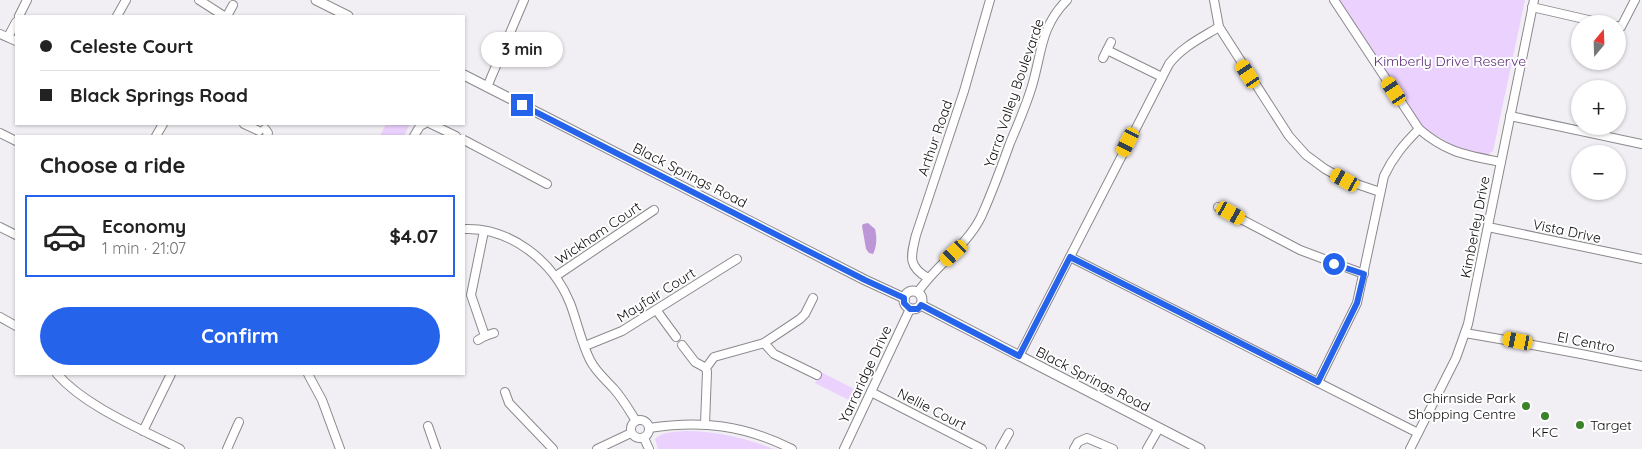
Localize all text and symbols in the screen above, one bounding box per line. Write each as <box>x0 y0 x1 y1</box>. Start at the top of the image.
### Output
north arrow <box>1571 15 1626 70</box>
map controls <box>1571 15 1626 200</box>
street label: Yarra Valley Boulevarde <box>980 16 1048 170</box>
callout: 3 min <box>481 32 563 68</box>
text: Celeste Court <box>70 34 194 58</box>
text: 3 min <box>501 39 543 59</box>
park label: Kimberly Drive Reserve <box>1374 52 1526 70</box>
car <box>1233 57 1262 91</box>
car <box>1379 74 1408 108</box>
button: + <box>1571 80 1626 135</box>
text: Black Springs Road <box>70 83 248 107</box>
route end <box>511 94 533 116</box>
street label: Arthur Road <box>914 98 956 178</box>
car <box>1114 125 1141 159</box>
street label: Black Springs Road <box>630 138 750 212</box>
button: − <box>1571 145 1626 200</box>
text: Choose a ride <box>40 151 185 179</box>
car <box>1328 166 1361 194</box>
street label: Kimberley Drive <box>1456 174 1494 279</box>
street label: Wickham Court <box>552 197 645 268</box>
car <box>1214 199 1247 227</box>
icon: car <box>42 214 87 259</box>
text: Economy <box>102 214 186 238</box>
street label: Vista Drive <box>1531 215 1603 247</box>
text: $4.07 <box>389 224 438 248</box>
car <box>937 237 970 269</box>
text: 1 min · 21:07 <box>102 238 186 258</box>
route start <box>1323 253 1345 275</box>
street label: Mayfair Court <box>613 264 699 326</box>
button: Confirm <box>40 307 440 365</box>
street label: Yarraridge Drive <box>835 322 896 426</box>
street label: El Centro <box>1556 328 1616 356</box>
car <box>1501 331 1534 351</box>
street label: Black Springs Road <box>1033 342 1153 416</box>
street label: Nellie Court <box>895 384 970 434</box>
place label: Chirnside Park Shopping Centre <box>1408 389 1516 423</box>
marker: Chirnside Park Shopping Centre <box>1520 400 1532 412</box>
marker: KFC <box>1539 410 1551 422</box>
place label: Target <box>1590 416 1632 434</box>
marker: Target <box>1574 419 1586 431</box>
place label: KFC <box>1532 423 1558 441</box>

